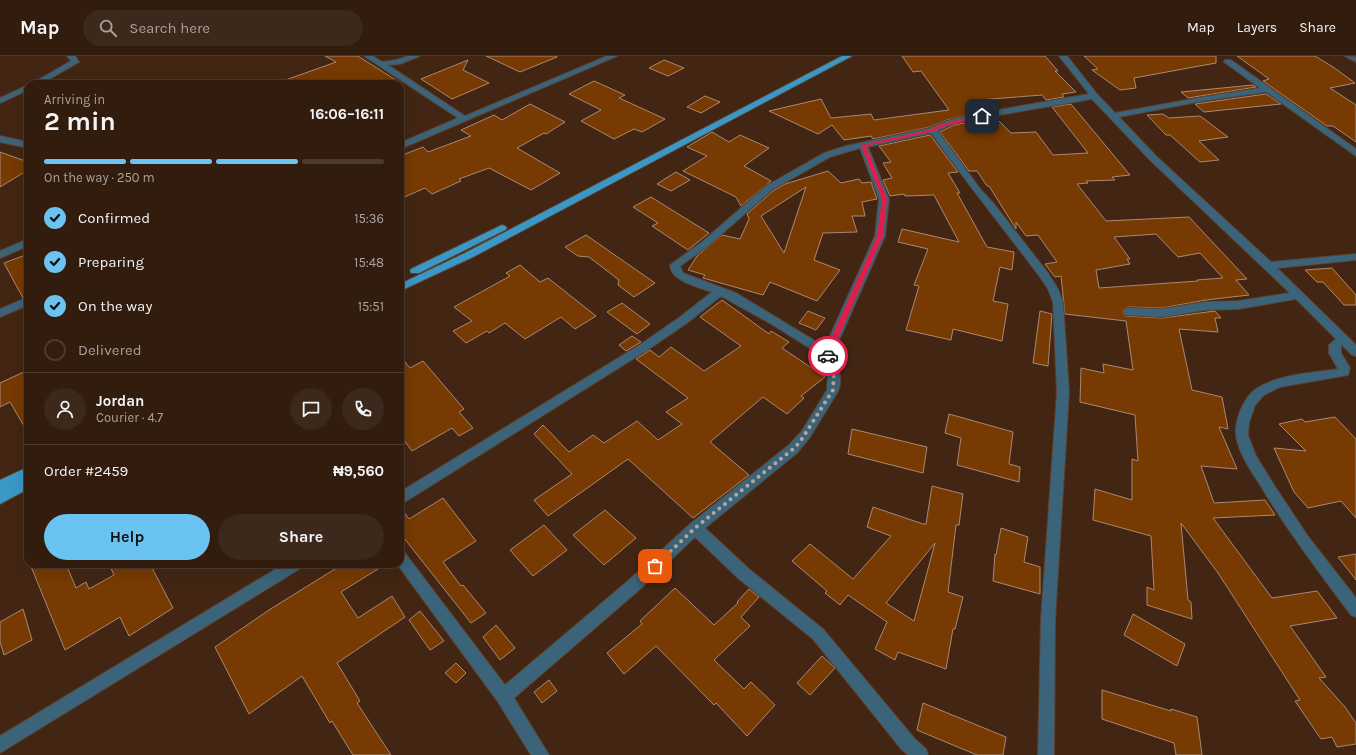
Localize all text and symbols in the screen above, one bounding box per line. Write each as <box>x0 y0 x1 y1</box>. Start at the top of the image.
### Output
search box <box>83 10 363 46</box>
text: Map <box>20 17 59 39</box>
icon: search <box>97 17 119 39</box>
text: Search here <box>129 19 210 37</box>
text: Map <box>1187 19 1215 36</box>
text: Layers <box>1237 19 1277 36</box>
text: Share <box>1299 19 1336 36</box>
text: Arriving in <box>44 92 105 107</box>
pin <box>965 99 999 133</box>
text: 16:06–16:11 <box>310 105 384 123</box>
icon: home <box>971 105 993 127</box>
text: 2 min <box>44 106 116 137</box>
text: On the way · 250 m <box>44 170 155 185</box>
icon: check <box>44 207 66 229</box>
text: Confirmed <box>78 209 150 227</box>
text: 15:36 <box>354 211 384 226</box>
icon: check <box>44 251 66 273</box>
text: Preparing <box>78 253 144 271</box>
text: 15:48 <box>354 255 384 270</box>
icon: check <box>44 295 66 317</box>
text: On the way <box>78 297 152 315</box>
text: 15:51 <box>358 299 384 314</box>
courier <box>808 336 848 376</box>
text: Delivered <box>78 341 142 359</box>
icon: car <box>817 345 839 367</box>
button: person <box>44 388 86 430</box>
button: chat <box>290 388 332 430</box>
button: phone <box>342 388 384 430</box>
text: Jordan <box>96 392 144 410</box>
text: Courier · 4.7 <box>96 410 163 425</box>
text: Order #2459 <box>44 462 128 480</box>
text: ₦9,560 <box>333 462 384 480</box>
button: Help <box>44 514 210 560</box>
button: Share <box>218 514 384 560</box>
pin <box>638 549 672 583</box>
icon: bag <box>644 555 666 577</box>

